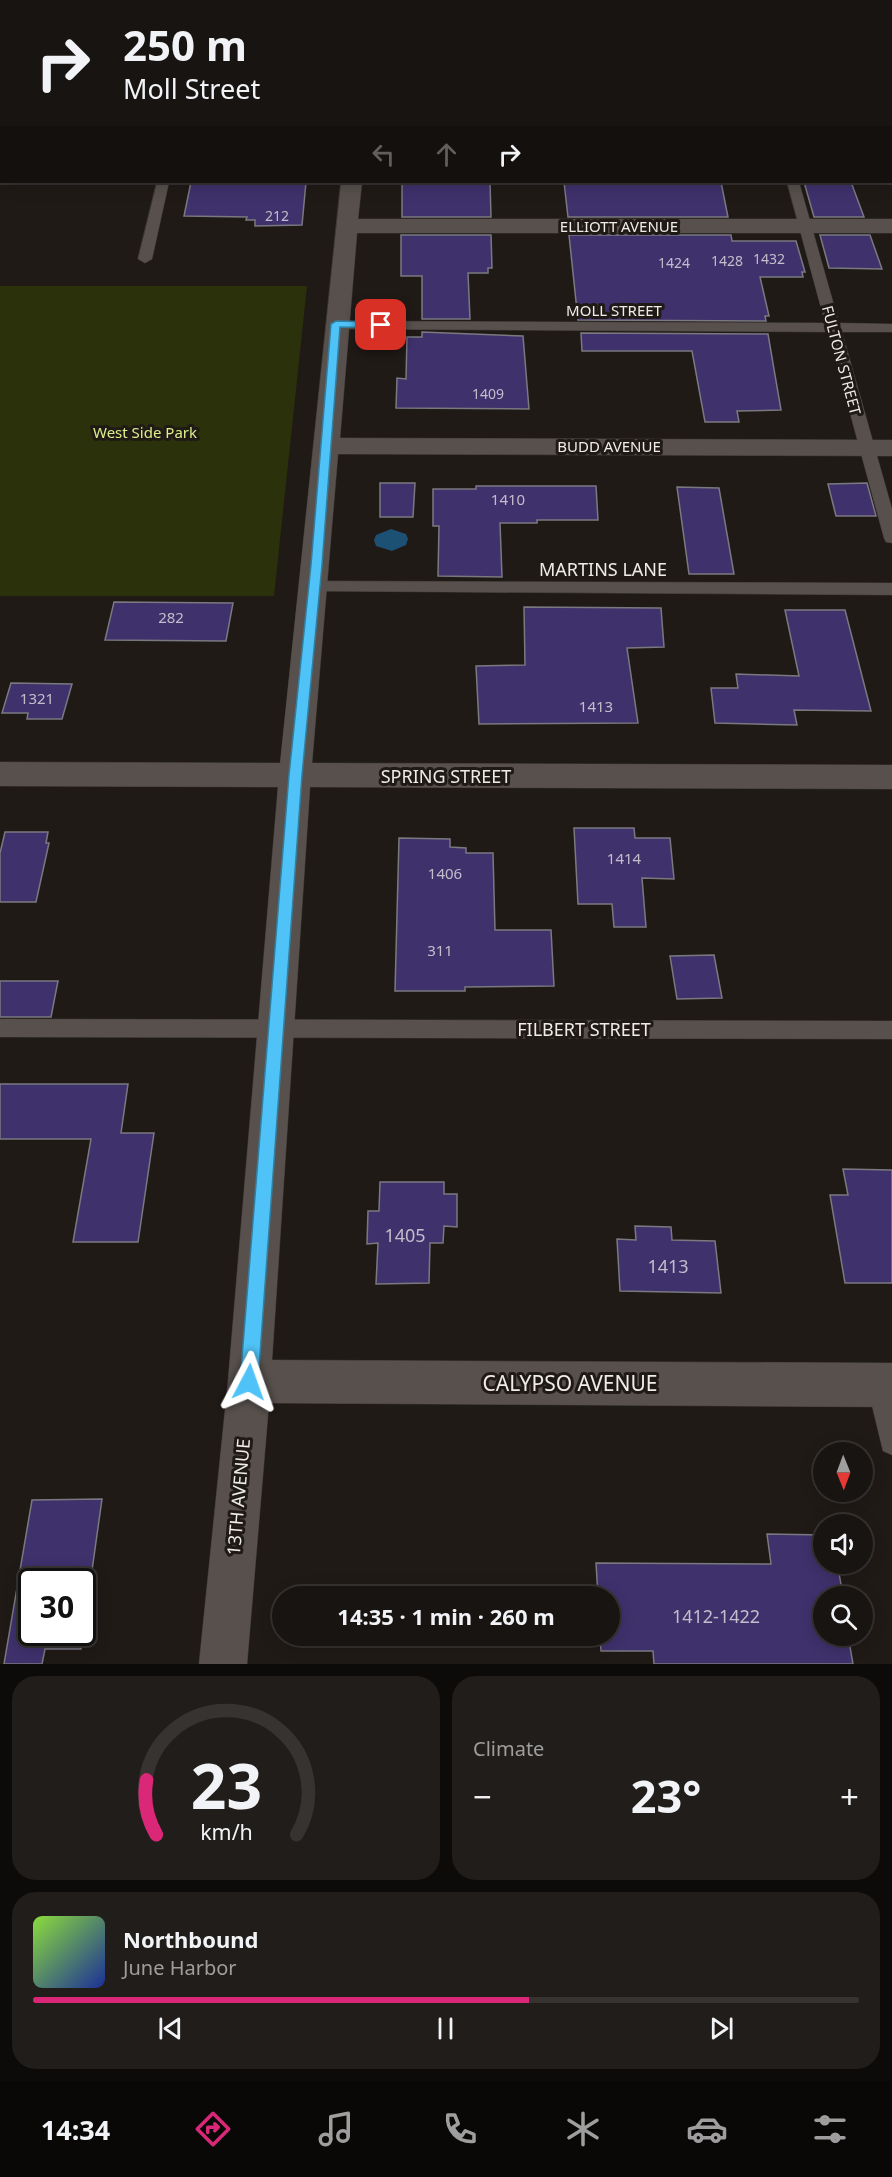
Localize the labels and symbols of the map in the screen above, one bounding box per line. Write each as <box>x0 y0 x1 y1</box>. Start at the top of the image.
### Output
house number: 212 <box>265 206 289 225</box>
street label: ELLIOTT AVENUE <box>560 216 678 236</box>
house number: 1432 <box>753 249 785 268</box>
house number: 1428 <box>711 251 743 270</box>
house number: 1424 <box>658 253 690 272</box>
pin <box>355 299 406 350</box>
street label: MOLL STREET <box>566 300 663 320</box>
street label: FULTON STREET <box>818 303 866 417</box>
house number: 1409 <box>472 384 504 403</box>
park label: West Side Park <box>93 422 197 442</box>
street label: BUDD AVENUE <box>557 436 661 456</box>
house number: 1410 <box>491 489 525 509</box>
street label: MARTINS LANE <box>539 557 667 581</box>
house number: 282 <box>158 607 184 627</box>
house number: 1321 <box>20 688 54 708</box>
house number: 1413 <box>579 696 613 716</box>
street label: SPRING STREET <box>381 764 511 788</box>
house number: 1414 <box>607 848 642 868</box>
house number: 1406 <box>428 863 462 883</box>
house number: 311 <box>427 940 453 960</box>
street label: FILBERT STREET <box>517 1017 651 1041</box>
house number: 1405 <box>384 1223 426 1247</box>
house number: 1413 <box>647 1254 689 1278</box>
position arrow <box>217 1350 281 1414</box>
street label: CALYPSO AVENUE <box>483 1369 657 1397</box>
street label: 13TH AVENUE <box>221 1438 255 1556</box>
north arrow <box>813 1442 873 1502</box>
speed limit sign: 30 <box>18 1568 96 1646</box>
house number: 1412-1422 <box>672 1604 760 1628</box>

